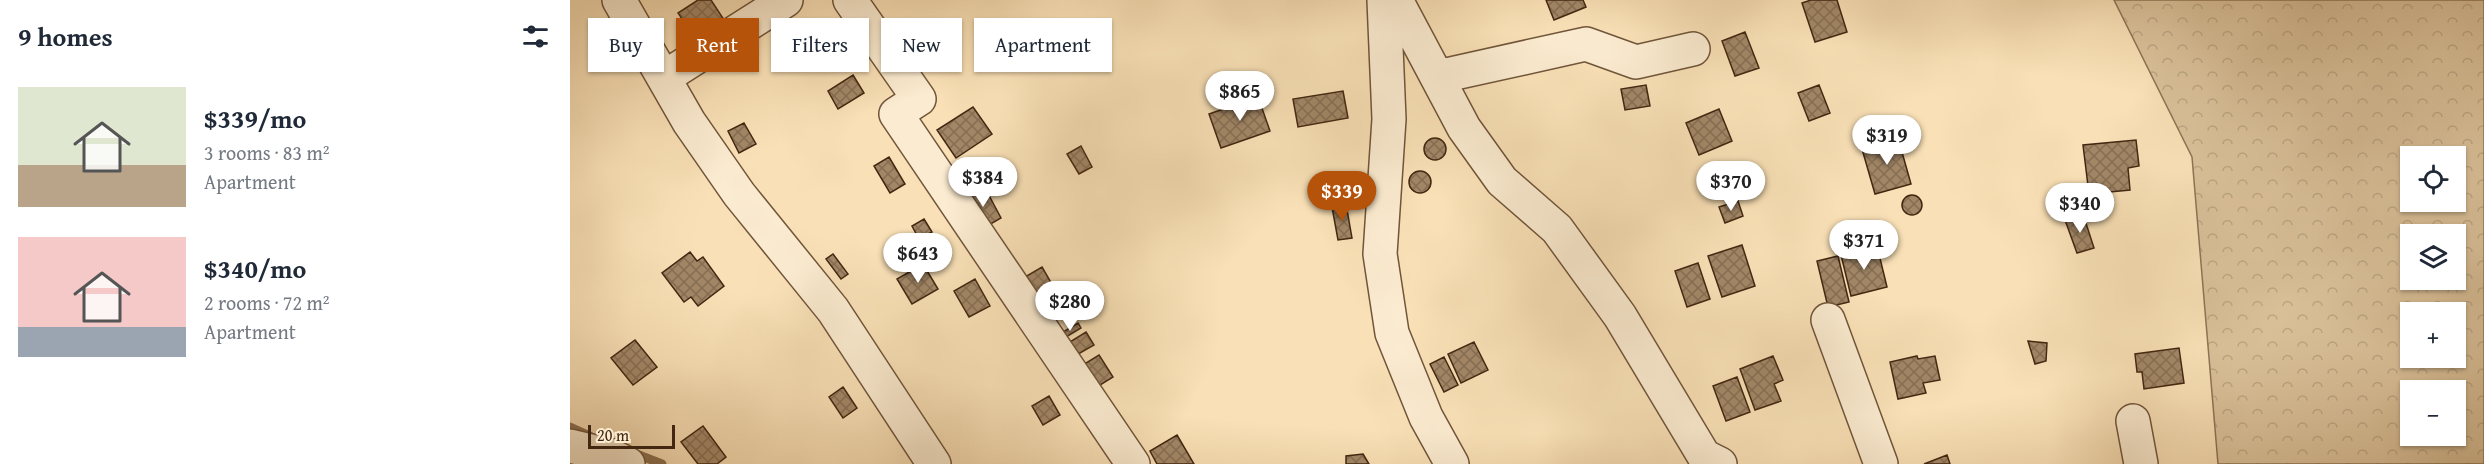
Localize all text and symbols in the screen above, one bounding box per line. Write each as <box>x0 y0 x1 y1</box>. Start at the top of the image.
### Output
text: 9 homes <box>18 17 113 56</box>
chip: Buy <box>588 18 664 72</box>
chip: Rent <box>676 18 759 72</box>
chip: Filters <box>771 18 869 72</box>
chip: New <box>881 18 962 72</box>
chip: Apartment <box>974 18 1112 72</box>
icon: filters <box>519 20 552 53</box>
pin: $865 <box>1204 71 1276 122</box>
text: $865 <box>1219 76 1261 105</box>
text: $339/mo <box>204 99 306 138</box>
icon: home <box>66 111 138 183</box>
pin: $319 <box>1851 115 1923 166</box>
text: $319 <box>1866 120 1908 149</box>
text: 3 rooms · 83 m² <box>204 138 330 167</box>
map controls <box>2400 146 2466 446</box>
button: locate <box>2400 146 2466 212</box>
pin: $384 <box>947 157 1019 208</box>
pin: $370 <box>1695 161 1767 212</box>
text: $384 <box>962 162 1004 191</box>
text: $370 <box>1710 166 1752 195</box>
text: Apartment <box>204 167 296 196</box>
pin: $339 <box>1306 171 1378 222</box>
text: $339 <box>1321 176 1363 205</box>
pin: $340 <box>2044 183 2116 234</box>
text: $340 <box>2059 188 2101 217</box>
pin: $371 <box>1828 220 1900 271</box>
button: layers <box>2400 224 2466 290</box>
text: $371 <box>1843 225 1885 254</box>
pin: $643 <box>882 233 954 284</box>
text: $643 <box>897 238 939 267</box>
text: $340/mo <box>204 249 306 288</box>
icon: home <box>66 261 138 333</box>
pin: $280 <box>1034 281 1106 332</box>
text: $280 <box>1049 286 1091 315</box>
text: 2 rooms · 72 m² <box>204 288 330 317</box>
button: + <box>2400 302 2466 368</box>
text: Apartment <box>204 317 296 346</box>
button: − <box>2400 380 2466 446</box>
scale bar <box>588 422 675 450</box>
text: 20 m <box>597 423 629 447</box>

